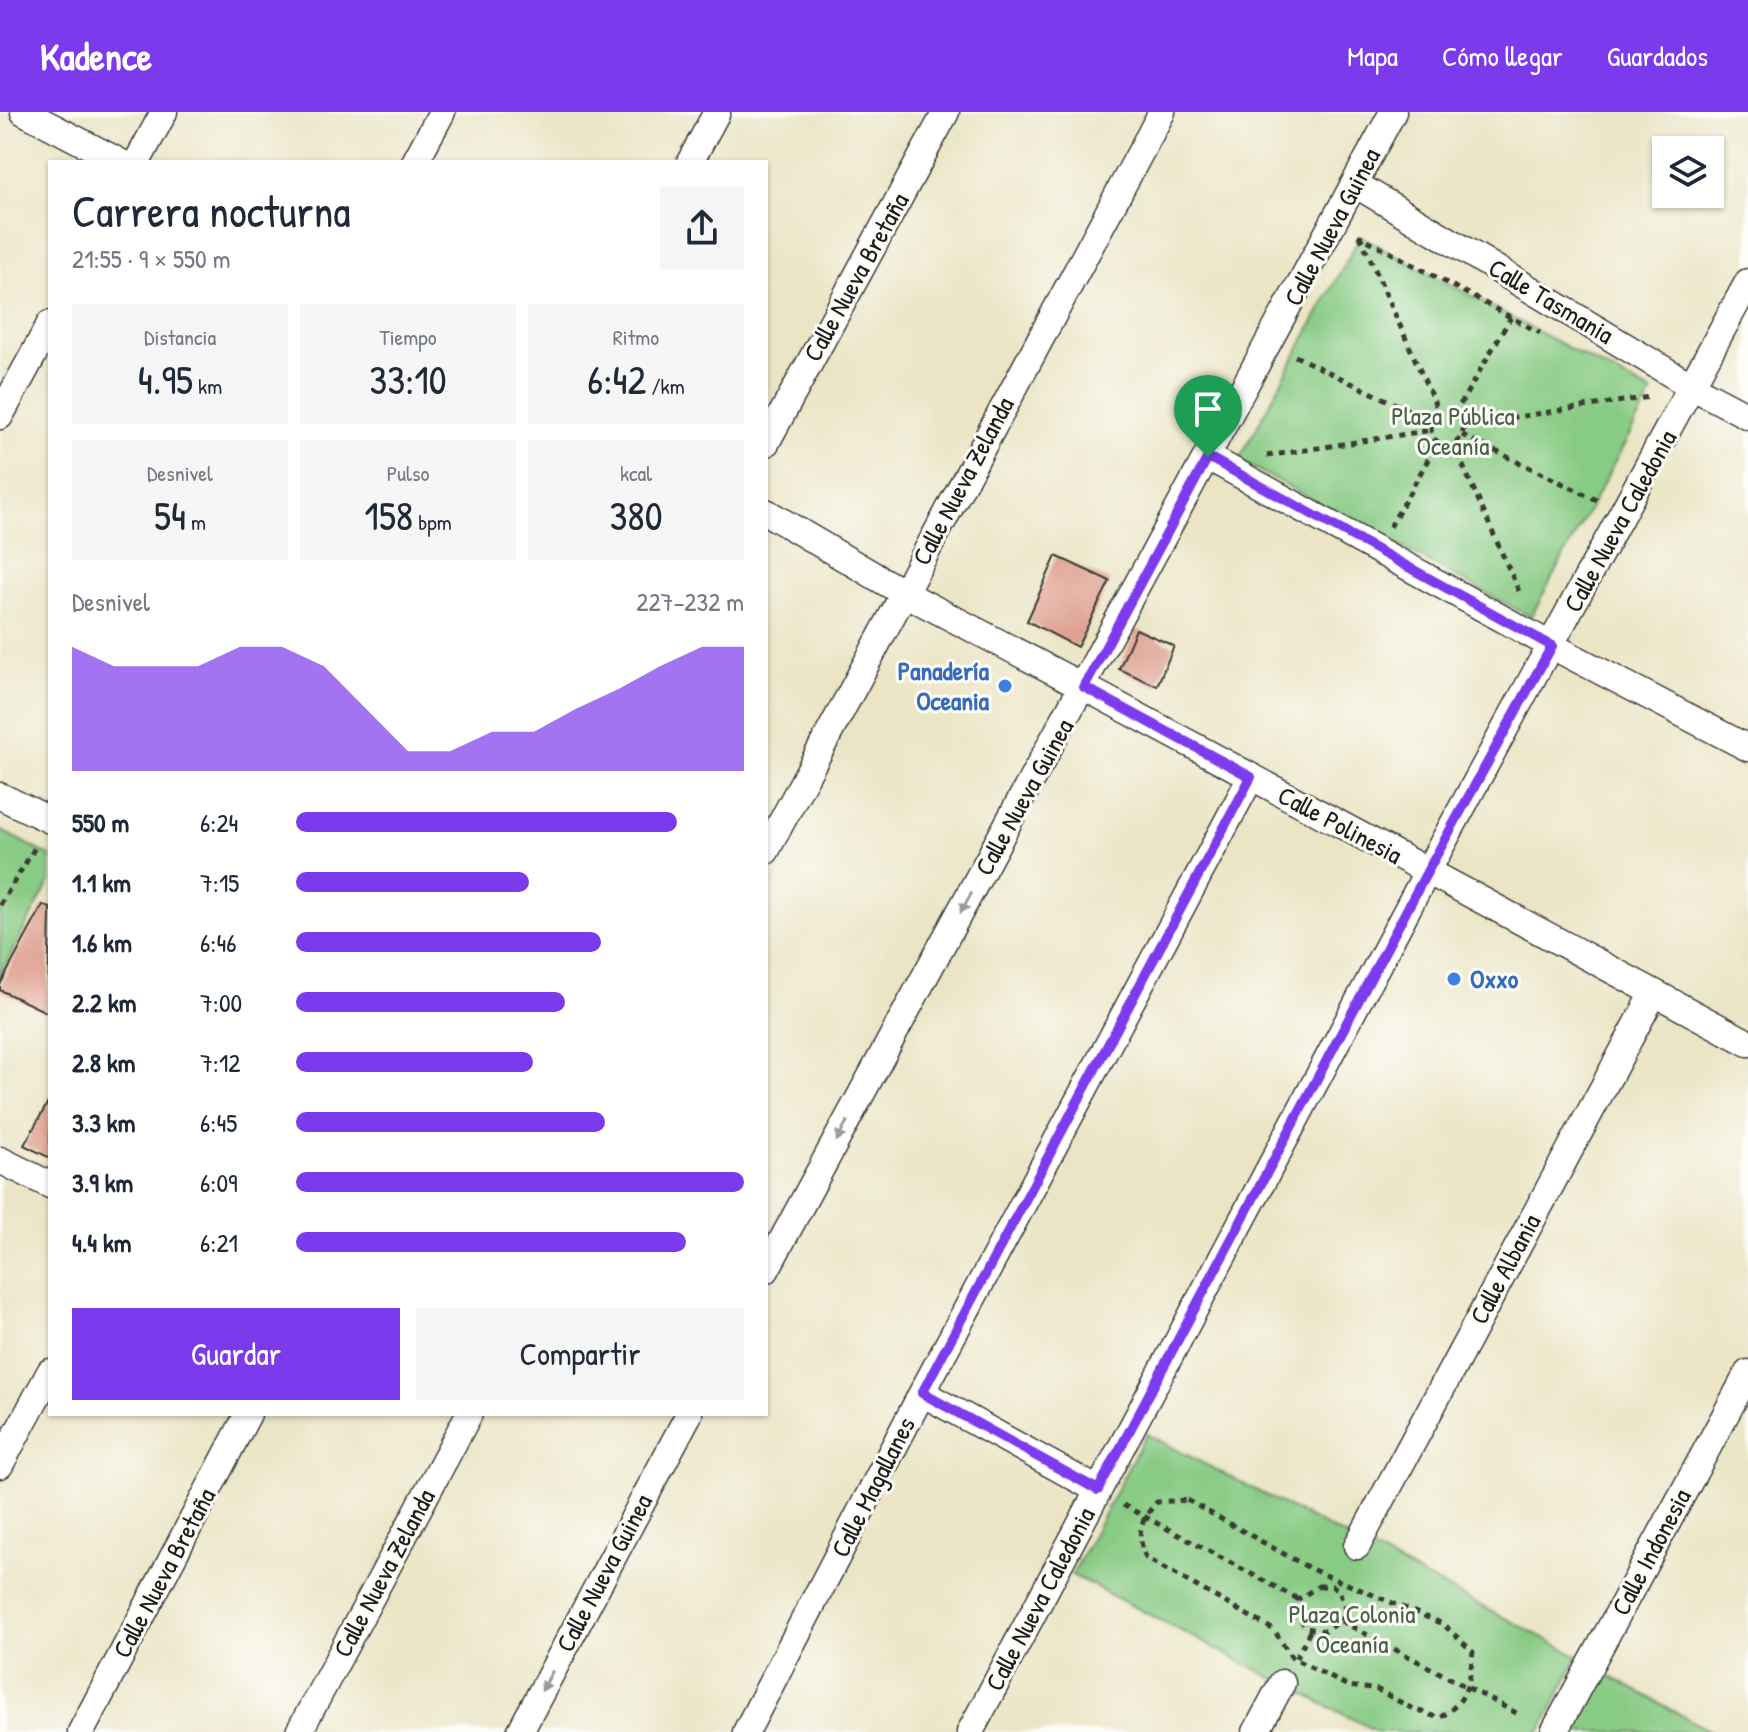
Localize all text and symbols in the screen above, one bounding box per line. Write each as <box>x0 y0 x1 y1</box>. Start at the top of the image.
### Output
text: Kadence <box>40 30 152 82</box>
text: Mapa <box>1347 37 1398 75</box>
text: Cómo llegar <box>1442 37 1563 75</box>
text: Guardados <box>1607 37 1708 75</box>
map controls <box>1652 136 1724 208</box>
button: layers <box>1652 136 1724 208</box>
street label: Calle Nueva Guinea <box>1275 142 1388 312</box>
text: Carrera nocturna <box>72 181 351 241</box>
button: share <box>660 186 744 270</box>
street label: Calle Nueva Bretaña <box>795 186 916 367</box>
text: 21:55 · 9 × 550 m <box>72 241 230 276</box>
street label: Calle Tasmania <box>1482 250 1620 352</box>
text: Distancia <box>144 322 216 352</box>
text: Tiempo <box>379 322 437 352</box>
text: Ritmo <box>613 322 659 352</box>
text: 4.95 <box>138 352 193 406</box>
text: 33:10 <box>369 352 447 406</box>
text: 6:42 <box>587 352 646 406</box>
text: km <box>193 371 222 401</box>
text: /km <box>646 371 685 401</box>
pin <box>1174 375 1242 457</box>
icon: arrive <box>1186 387 1230 431</box>
street label: Calle Nueva Zelanda <box>903 390 1022 571</box>
park label: Plaza Pública Oceanía <box>1391 398 1515 463</box>
street label: Calle Nueva Caledonia <box>1555 423 1684 618</box>
text: Desnivel <box>147 458 213 488</box>
text: Pulso <box>387 458 429 488</box>
text: kcal <box>620 458 652 488</box>
text: 54 <box>154 488 186 542</box>
text: 158 <box>364 488 413 542</box>
text: 380 <box>609 488 663 542</box>
text: m <box>186 507 206 537</box>
text: bpm <box>413 507 452 537</box>
text: Desnivel <box>72 584 150 619</box>
text: 227–232 m <box>636 584 744 619</box>
place label: Panadería Oceania <box>898 653 990 718</box>
marker: Panadería Oceania <box>996 677 1014 695</box>
street label: Calle Nueva Guinea <box>966 712 1081 881</box>
street label: Calle Polinesia <box>1272 777 1408 872</box>
text: 550 m <box>72 805 129 840</box>
text: 6:24 <box>200 805 238 840</box>
text: 1.1 km <box>72 865 131 900</box>
text: 7:15 <box>200 865 239 900</box>
one-way arrow <box>960 891 973 914</box>
text: 1.6 km <box>72 925 132 960</box>
text: 6:46 <box>200 925 237 960</box>
place label: Oxxo <box>1470 961 1519 996</box>
marker: Oxxo <box>1445 970 1463 988</box>
text: 2.2 km <box>72 985 136 1020</box>
text: 7:00 <box>200 985 242 1020</box>
text: 2.8 km <box>72 1045 135 1080</box>
text: 7:12 <box>200 1045 241 1080</box>
text: 3.3 km <box>72 1105 135 1140</box>
text: 6:45 <box>200 1105 237 1140</box>
one-way arrow <box>835 1120 849 1142</box>
text: 3.9 km <box>72 1165 133 1200</box>
text: 6:09 <box>200 1165 238 1200</box>
street label: Calle Albania <box>1461 1207 1548 1330</box>
text: 4.4 km <box>72 1225 132 1260</box>
text: 6:21 <box>200 1225 238 1260</box>
button: Guardar <box>72 1308 400 1400</box>
button: Compartir <box>416 1308 744 1400</box>
street label: Calle Magallanes <box>822 1411 923 1563</box>
street label: Calle Nueva Bretaña <box>104 1482 223 1664</box>
street label: Calle Nueva Zelanda <box>324 1482 443 1663</box>
street label: Calle Indonesia <box>1603 1482 1699 1621</box>
street label: Calle Nueva Guinea <box>547 1488 660 1658</box>
street label: Calle Nueva Caledonia <box>976 1501 1103 1697</box>
park label: Plaza Colonia Oceanía <box>1289 1596 1415 1661</box>
one-way arrow <box>541 1670 555 1692</box>

